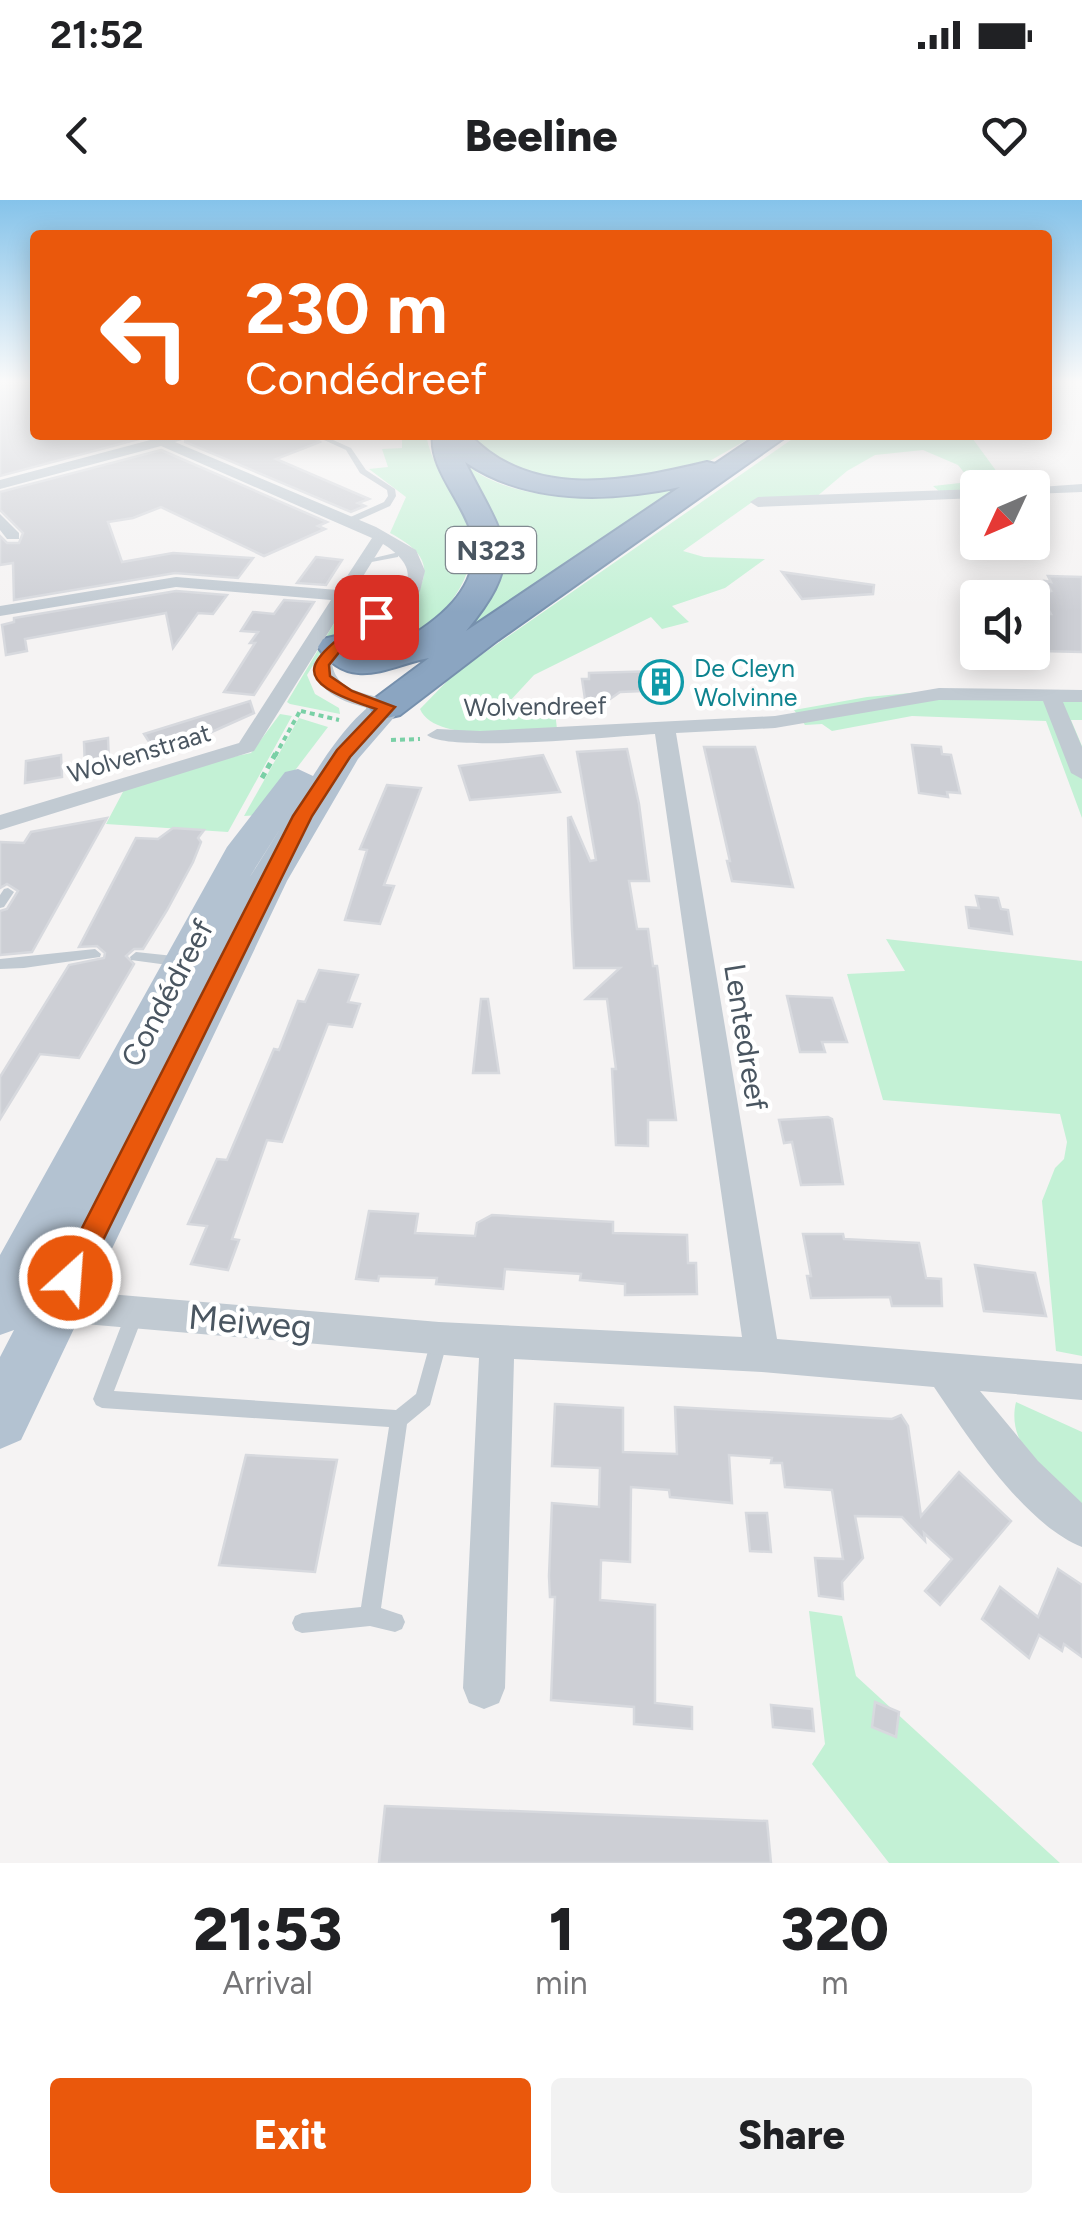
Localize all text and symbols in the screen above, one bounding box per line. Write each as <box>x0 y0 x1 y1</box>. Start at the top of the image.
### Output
text: 21:52 <box>50 12 144 58</box>
icon: back <box>50 108 105 163</box>
text: Beeline <box>464 108 618 162</box>
icon: heart <box>977 108 1032 163</box>
text: 230 m <box>245 266 448 351</box>
icon: left <box>80 270 210 400</box>
text: Condédreef <box>245 351 487 405</box>
north arrow <box>960 470 1050 560</box>
map controls <box>960 470 1050 670</box>
road number: N323 <box>446 527 536 573</box>
pin <box>334 575 419 660</box>
button: sound <box>960 580 1050 670</box>
icon: arrive <box>349 590 404 645</box>
place label: De Cleyn Wolvinne <box>694 653 797 712</box>
building icon: De Cleyn Wolvinne <box>638 659 684 705</box>
street label: Wolvendreef <box>463 690 607 722</box>
street label: Wolvenstraat <box>64 717 214 789</box>
street label: Condédreef <box>113 913 221 1073</box>
street label: Lentedreef <box>716 961 776 1113</box>
position arrow <box>18 1226 122 1330</box>
street label: Meiweg <box>187 1296 313 1348</box>
text: 21:53 <box>193 1893 342 1965</box>
text: 1 <box>549 1893 574 1965</box>
text: 320 <box>781 1893 889 1965</box>
text: Arrival <box>222 1964 313 2002</box>
text: min <box>535 1964 588 2002</box>
text: m <box>821 1964 848 2002</box>
button: Exit <box>50 2078 531 2193</box>
button: Share <box>551 2078 1032 2193</box>

